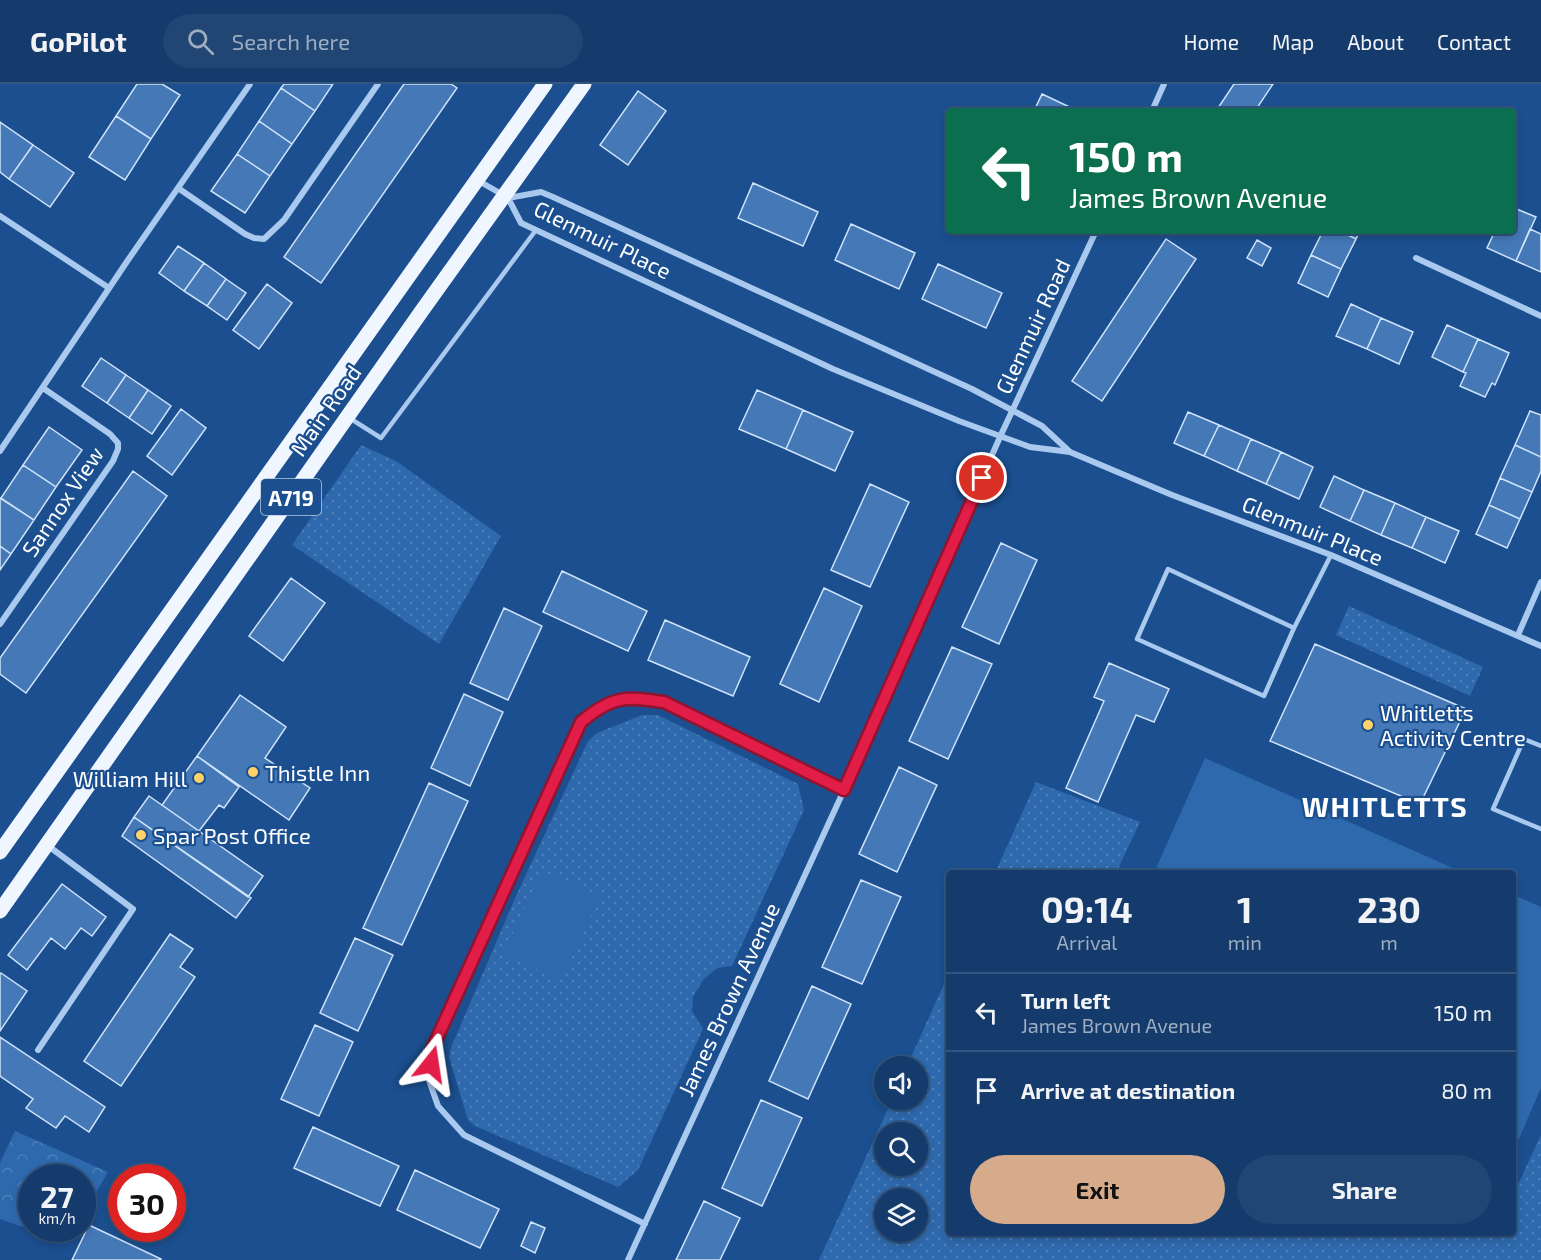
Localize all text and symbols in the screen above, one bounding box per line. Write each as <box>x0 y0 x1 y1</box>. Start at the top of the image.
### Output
search box <box>163 14 583 68</box>
text: GoPilot <box>30 24 127 58</box>
icon: search <box>184 25 217 58</box>
text: Search here <box>232 28 350 54</box>
text: Home <box>1183 29 1239 54</box>
text: Map <box>1272 29 1314 54</box>
text: About <box>1347 29 1404 54</box>
text: Contact <box>1437 29 1511 54</box>
text: 150 m <box>1069 130 1183 180</box>
icon: left <box>970 132 1048 210</box>
text: James Brown Avenue <box>1069 181 1327 213</box>
street label: Glenmuir Place <box>530 195 676 283</box>
street label: Glenmuir Road <box>989 254 1075 398</box>
street label: Main Road <box>284 359 366 461</box>
street label: Sannox View <box>16 441 108 561</box>
pin <box>956 452 1007 503</box>
icon: arrive <box>965 461 998 494</box>
road number: A719 <box>261 479 321 515</box>
street label: Glenmuir Place <box>1239 490 1387 570</box>
place label: Whitletts Activity Centre <box>1380 699 1526 750</box>
marker: Whitletts Activity Centre <box>1361 718 1375 732</box>
place label: Thistle Inn <box>265 759 370 785</box>
place label: William Hill <box>73 765 187 791</box>
marker: Thistle Inn <box>246 765 260 779</box>
marker: William Hill <box>192 771 206 785</box>
district label: WHITLETTS <box>1302 789 1468 823</box>
place label: Spar Post Office <box>153 822 311 848</box>
marker: Spar Post Office <box>134 828 148 842</box>
text: 09:14 <box>1041 887 1133 930</box>
text: 1 <box>1237 887 1253 930</box>
text: 230 <box>1357 887 1421 930</box>
street label: James Brown Avenue <box>672 898 784 1100</box>
text: Arrival <box>1056 930 1117 954</box>
text: min <box>1228 930 1262 954</box>
text: m <box>1380 930 1398 954</box>
text: Turn left <box>1021 987 1110 1013</box>
icon: left <box>970 996 1003 1029</box>
text: 150 m <box>1434 999 1492 1025</box>
text: James Brown Avenue <box>1021 1013 1212 1037</box>
position arrow <box>399 1032 463 1096</box>
map controls <box>874 1056 928 1242</box>
button: sound <box>874 1056 928 1110</box>
icon: arrive <box>970 1074 1003 1107</box>
text: Arrive at destination <box>1021 1077 1235 1103</box>
text: 80 m <box>1441 1077 1492 1103</box>
button: search <box>874 1122 928 1176</box>
button: Exit <box>970 1155 1225 1224</box>
button: Share <box>1237 1155 1492 1224</box>
speed limit sign: 30 <box>108 1164 186 1242</box>
text: 27 <box>40 1178 74 1214</box>
button: layers <box>874 1188 928 1242</box>
text: km/h <box>38 1209 76 1227</box>

